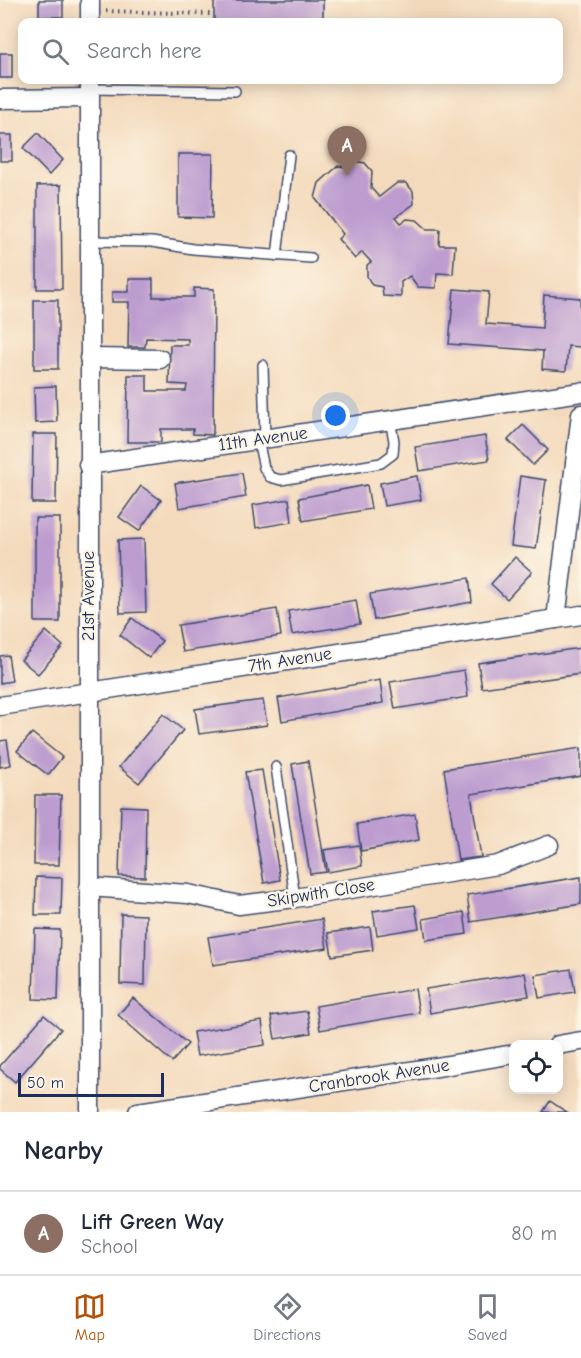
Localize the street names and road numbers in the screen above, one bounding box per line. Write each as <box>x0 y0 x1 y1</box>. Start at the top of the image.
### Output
street label: 11th Avenue <box>217 422 309 456</box>
street label: 21st Avenue <box>78 551 99 641</box>
street label: 7th Avenue <box>247 643 333 677</box>
street label: Skipwith Close <box>266 874 376 912</box>
street label: Cranbrook Avenue <box>307 1055 451 1097</box>

